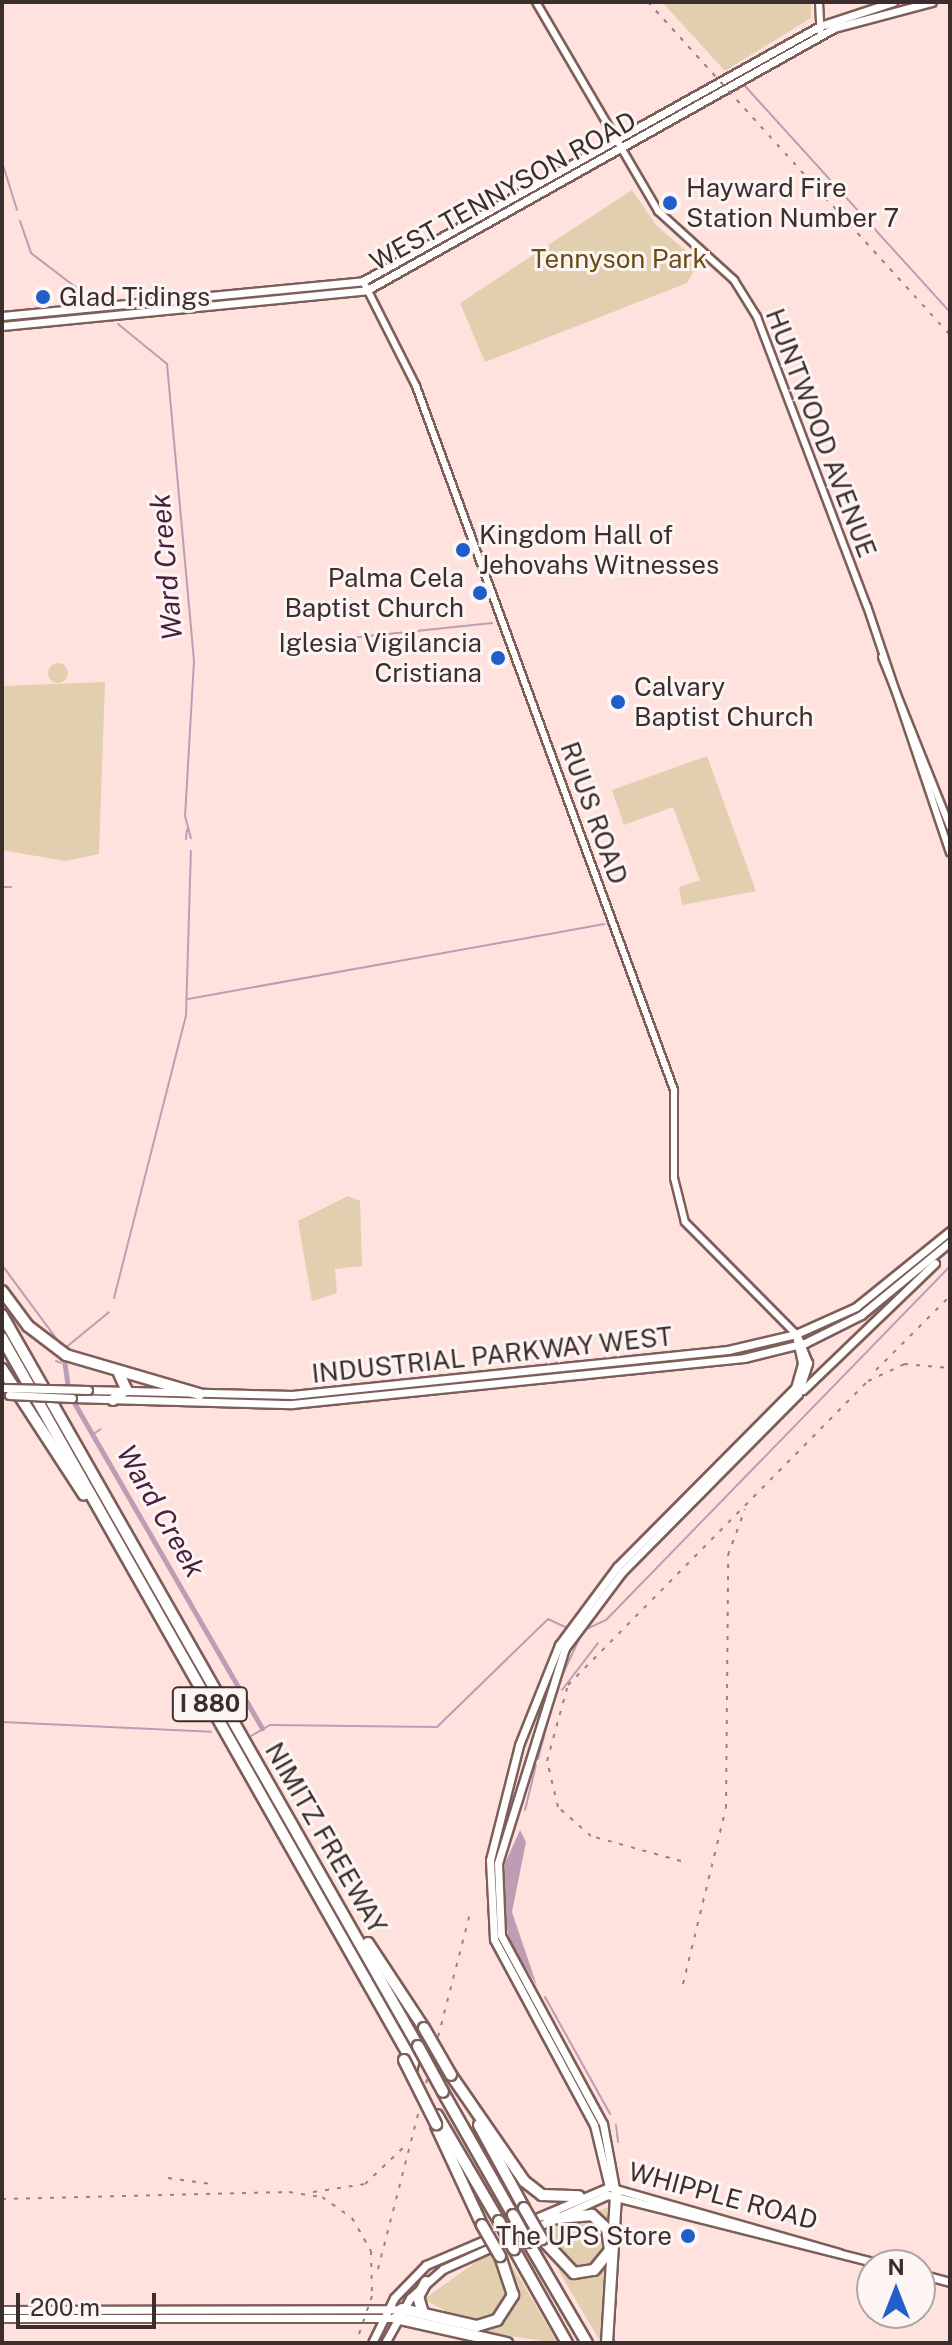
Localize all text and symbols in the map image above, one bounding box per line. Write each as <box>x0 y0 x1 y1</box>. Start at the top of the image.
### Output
street label: WEST TENNYSON ROAD <box>364 105 642 277</box>
place label: Hayward Fire Station Number 7 <box>686 172 899 234</box>
marker: Hayward Fire Station Number 7 <box>661 194 679 212</box>
park label: Tennyson Park <box>531 243 707 275</box>
place label: Glad Tidings <box>59 281 210 313</box>
marker: Glad Tidings <box>34 288 52 306</box>
street label: HUNTWOOD AVENUE <box>759 304 883 562</box>
water label: Ward Creek <box>143 492 189 642</box>
place label: Kingdom Hall of Jehovahs Witnesses <box>479 519 720 580</box>
marker: Kingdom Hall of Jehovahs Witnesses <box>454 541 472 559</box>
place label: Palma Cela Baptist Church <box>284 562 464 624</box>
marker: Palma Cela Baptist Church <box>471 584 489 602</box>
place label: Iglesia Vigilancia Cristiana <box>278 627 482 688</box>
marker: Iglesia Vigilancia Cristiana <box>489 649 507 667</box>
place label: Calvary Baptist Church <box>634 671 814 732</box>
marker: Calvary Baptist Church <box>609 693 627 711</box>
street label: RUUS ROAD <box>554 738 634 888</box>
street label: INDUSTRIAL PARKWAY WEST <box>310 1320 674 1390</box>
water label: Ward Creek <box>110 1439 212 1583</box>
road number: I 880 <box>170 1684 250 1724</box>
street label: NIMITZ FREEWAY <box>259 1737 393 1939</box>
street label: WHIPPLE ROAD <box>625 2156 821 2236</box>
place label: The UPS Store <box>496 2220 672 2252</box>
marker: The UPS Store <box>679 2227 697 2245</box>
north arrow <box>856 2249 936 2329</box>
text: N <box>887 2254 905 2280</box>
scale bar <box>20 2277 160 2327</box>
text: 200 m <box>30 2293 100 2321</box>

